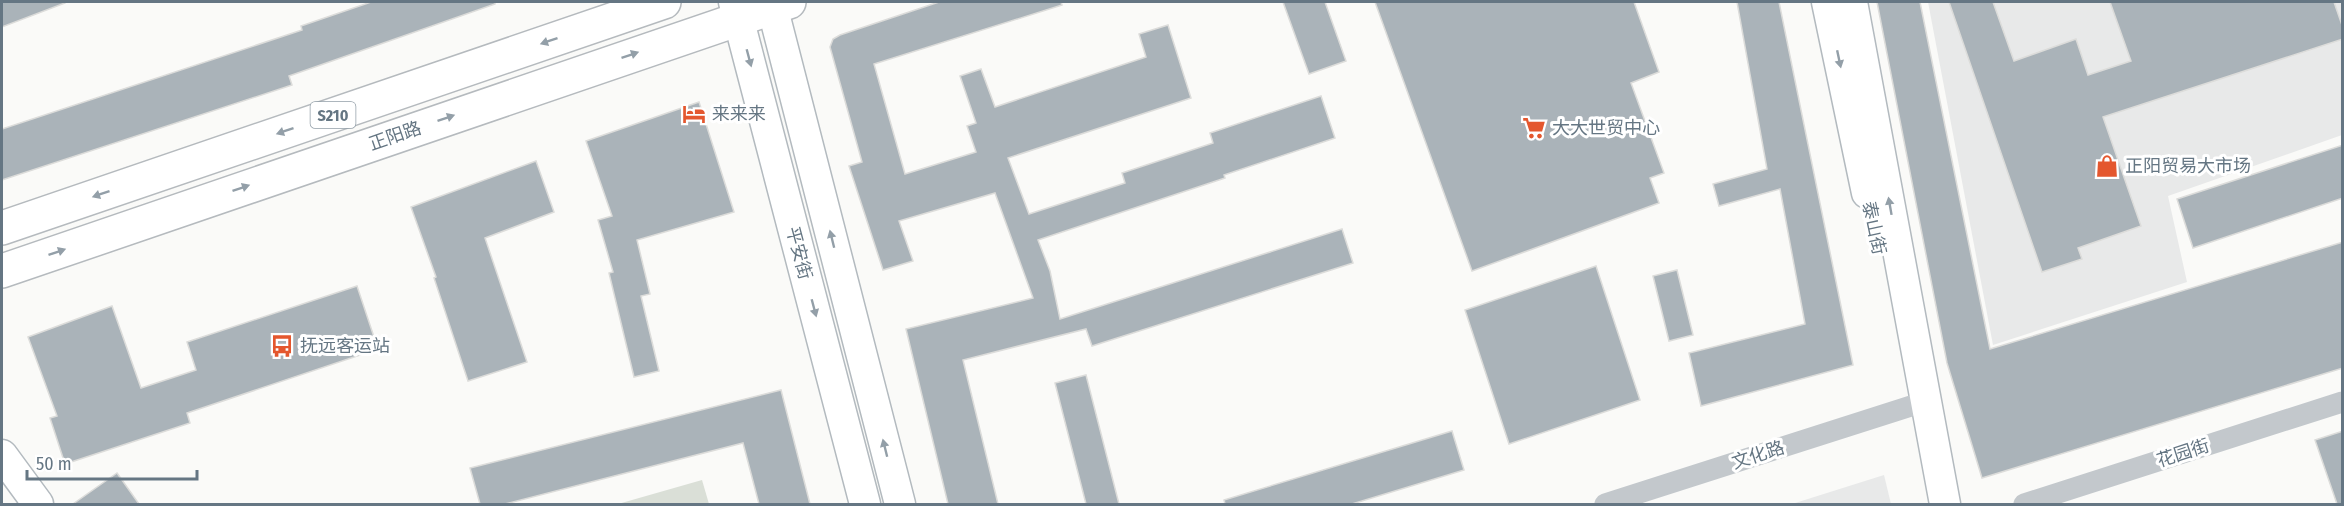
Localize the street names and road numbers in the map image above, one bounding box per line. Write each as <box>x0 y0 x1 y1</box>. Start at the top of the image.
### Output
road number: S210 <box>310 102 356 128</box>
street label: 正阳路 <box>366 117 424 155</box>
street label: 泰山街 <box>1858 199 1890 257</box>
street label: 平安街 <box>781 224 817 282</box>
street label: 花园街 <box>2154 434 2212 472</box>
street label: 文化路 <box>1729 436 1787 474</box>

